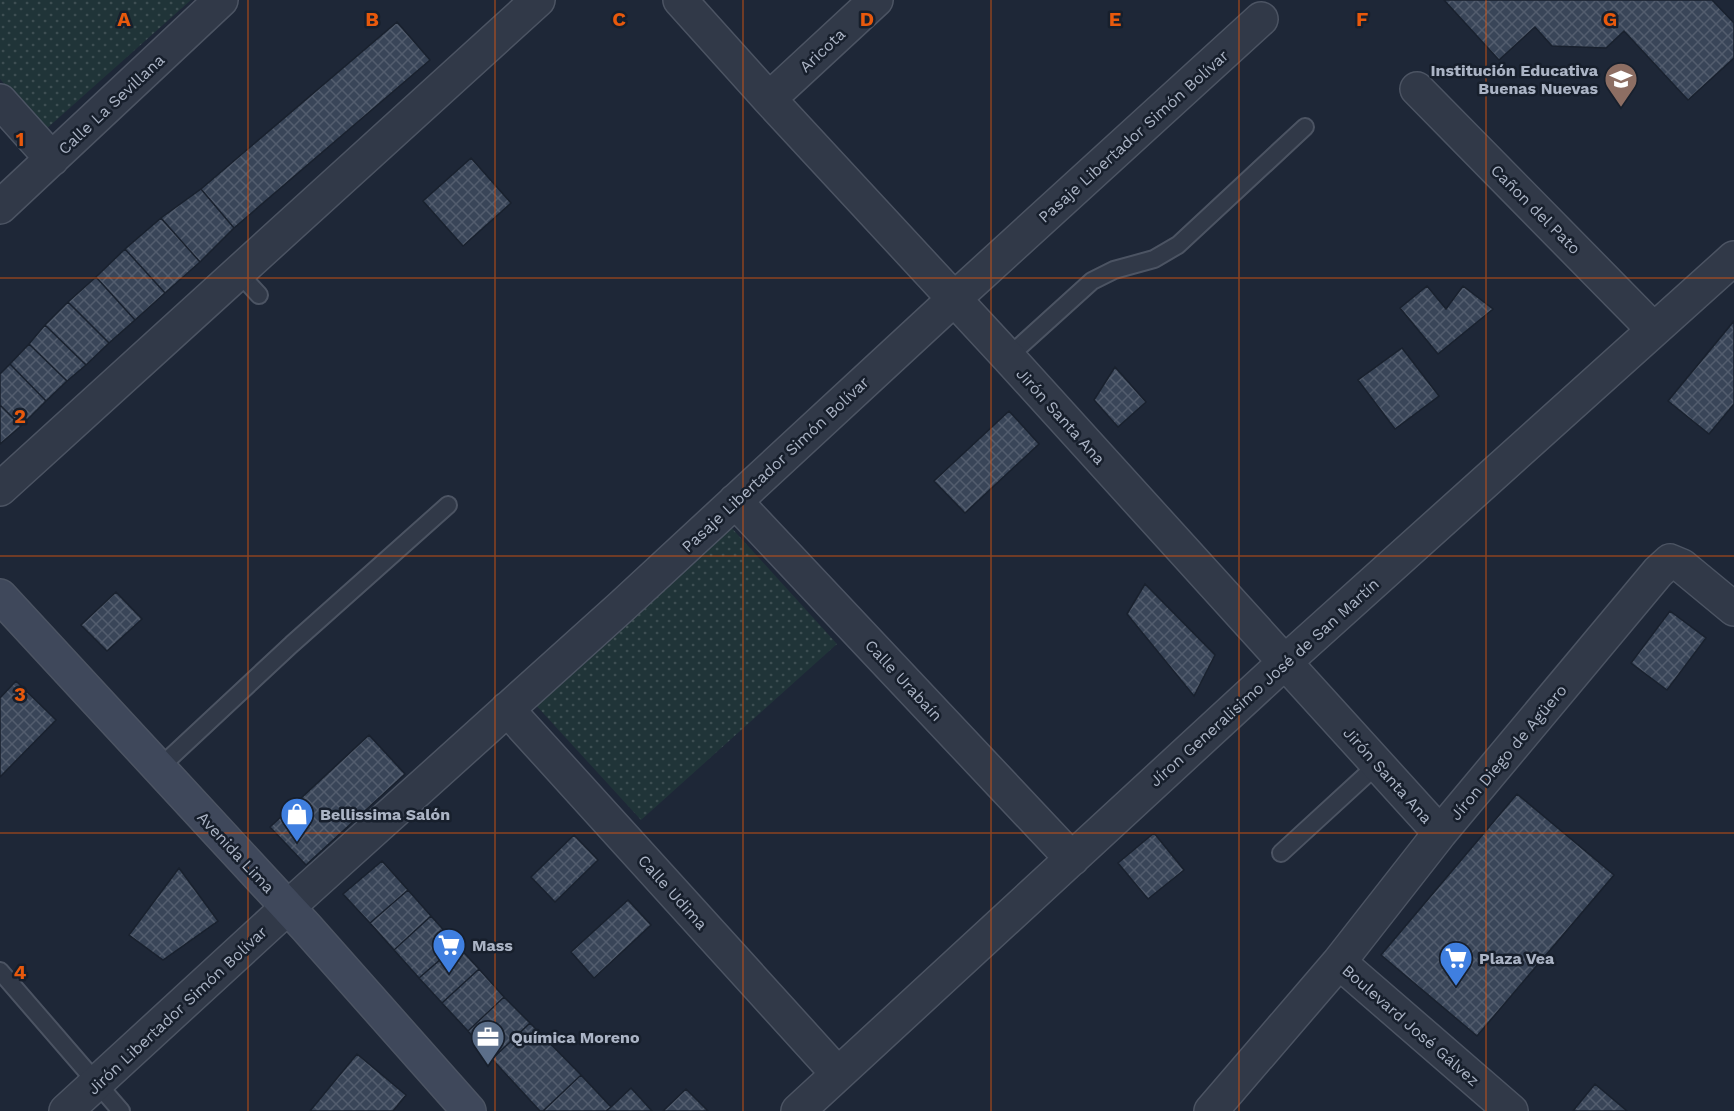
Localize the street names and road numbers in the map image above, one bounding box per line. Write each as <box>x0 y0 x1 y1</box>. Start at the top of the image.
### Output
street label: Aricota <box>796 24 849 76</box>
street label: Pasaje Libertador Simón Bolívar <box>1034 46 1233 227</box>
street label: Calle La Sevillana <box>54 50 168 158</box>
street label: Cañon del Pato <box>1487 161 1584 258</box>
street label: Jirón Santa Ana <box>1012 364 1109 468</box>
street label: Pasaje Libertador Simón Bolívar <box>678 372 873 556</box>
street label: Jíron Generalisimo José de San Martín <box>1146 574 1383 790</box>
street label: Calle Urabaín <box>861 636 946 725</box>
street label: Jíron Diego de Agüero <box>1446 681 1571 824</box>
street label: Jirón Santa Ana <box>1339 723 1436 827</box>
street label: Avenida Lima <box>193 808 278 897</box>
street label: Calle Udima <box>634 851 711 934</box>
street label: Jirón Libertador Simón Bolívar <box>84 922 271 1099</box>
street label: Boulevard José Gálvez <box>1338 961 1483 1090</box>

